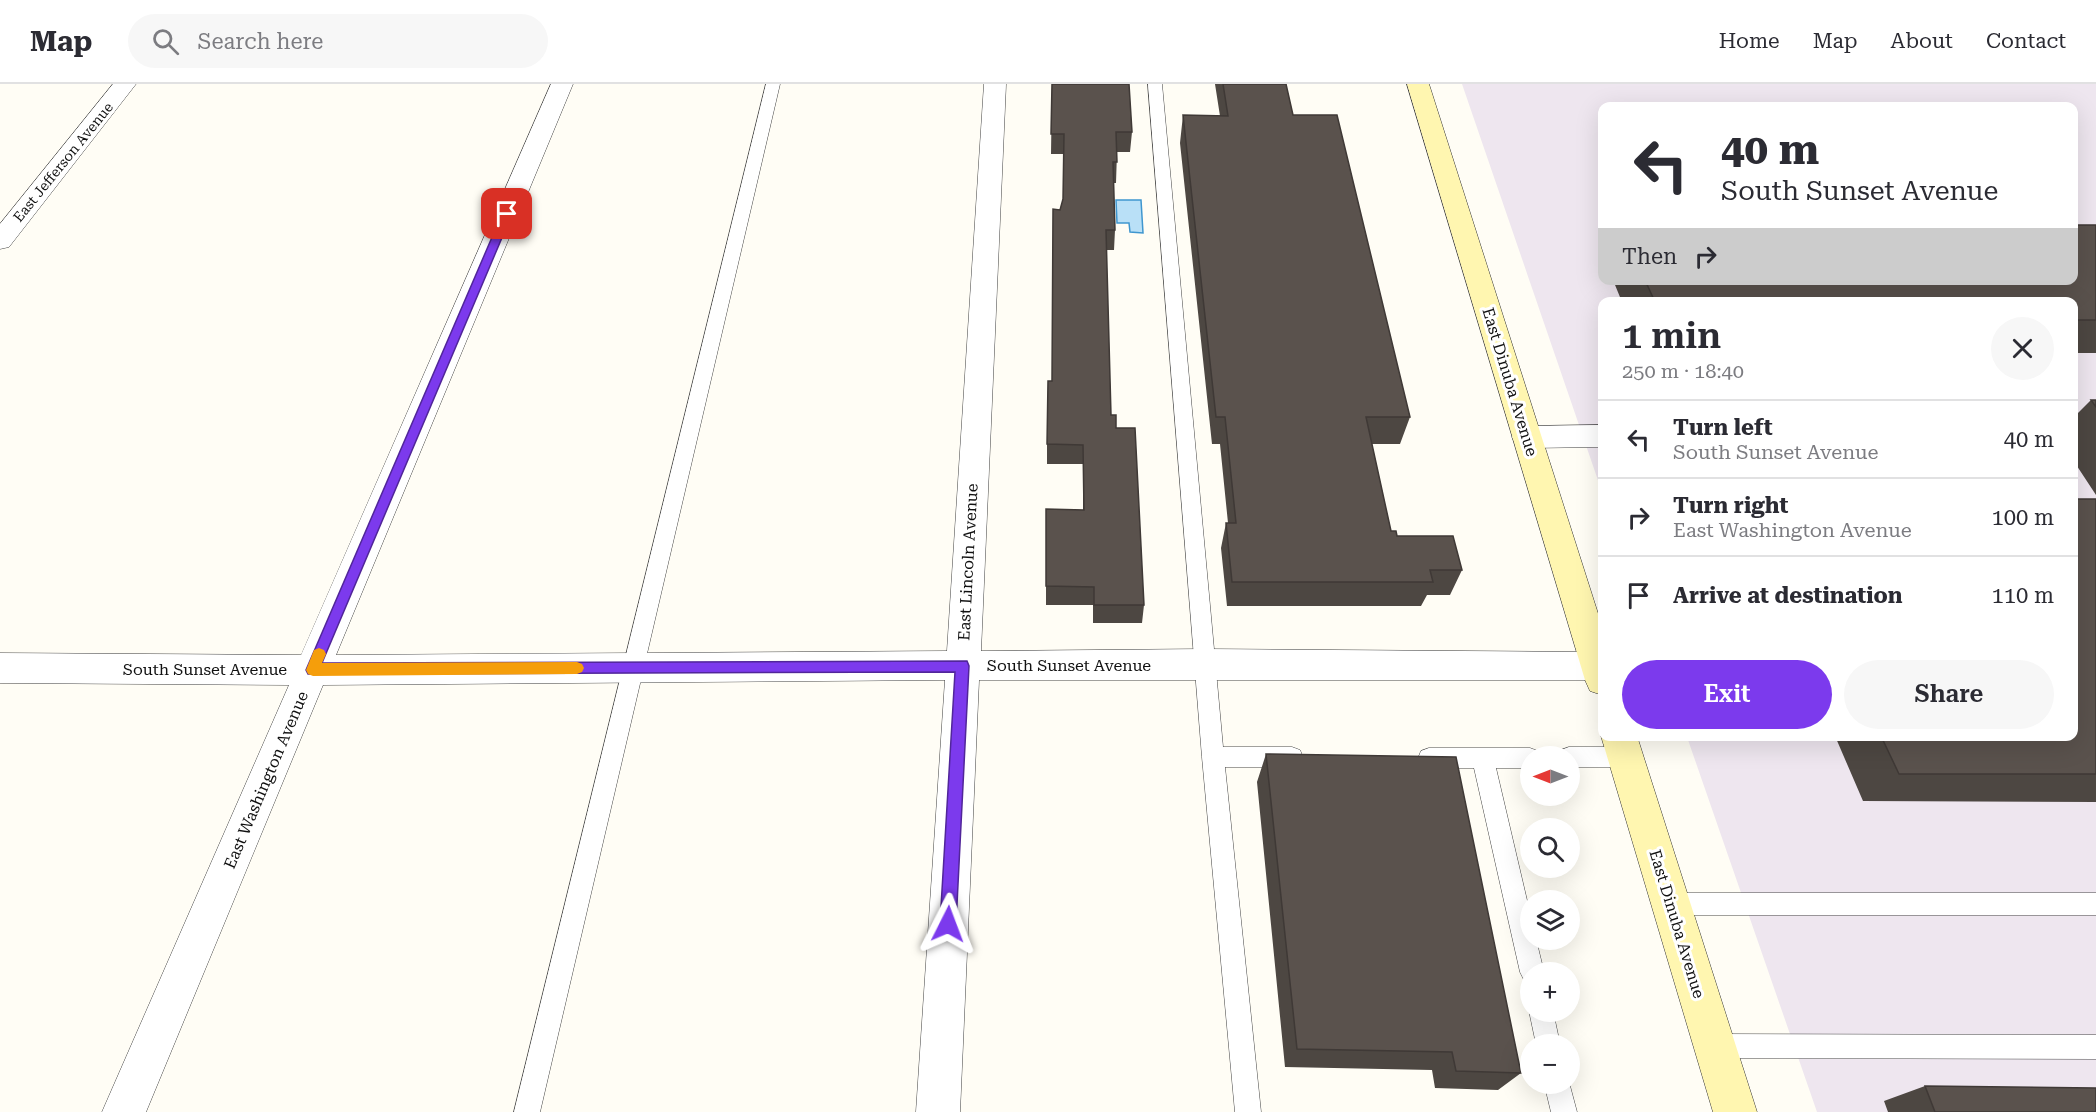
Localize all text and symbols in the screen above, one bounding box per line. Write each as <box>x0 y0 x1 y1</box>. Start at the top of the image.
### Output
search box <box>128 14 548 68</box>
text: Map <box>30 25 92 58</box>
icon: search <box>149 25 182 58</box>
text: Search here <box>197 29 323 54</box>
text: Home <box>1719 29 1780 53</box>
text: Map <box>1813 29 1858 53</box>
text: About <box>1891 29 1953 53</box>
text: Contact <box>1986 29 2066 53</box>
street label: East Jefferson Avenue <box>10 99 116 225</box>
text: 40 m <box>1721 125 1819 174</box>
icon: left <box>1622 126 1700 204</box>
text: South Sunset Avenue <box>1721 175 1998 207</box>
pin <box>481 188 532 239</box>
icon: arrive <box>490 197 523 230</box>
icon: right <box>1689 240 1722 273</box>
text: Then <box>1622 244 1677 269</box>
street label: East Dinuba Avenue <box>1478 305 1542 459</box>
text: 1 min <box>1622 315 1721 357</box>
button: close <box>1991 317 2054 380</box>
text: 250 m · 18:40 <box>1622 359 1744 383</box>
text: Turn left <box>1673 415 1773 440</box>
icon: left <box>1622 423 1655 456</box>
text: 40 m <box>2004 427 2054 452</box>
text: South Sunset Avenue <box>1673 440 1878 464</box>
street label: East Lincoln Avenue <box>954 483 982 641</box>
text: Turn right <box>1673 493 1788 518</box>
icon: right <box>1622 501 1655 534</box>
text: 100 m <box>1991 505 2054 530</box>
text: East Washington Avenue <box>1673 518 1912 542</box>
icon: arrive <box>1622 579 1655 612</box>
text: Arrive at destination <box>1673 583 1902 608</box>
text: 110 m <box>1991 583 2054 608</box>
street label: South Sunset Avenue <box>987 656 1151 675</box>
street label: South Sunset Avenue <box>123 660 287 679</box>
button: Exit <box>1622 660 1832 729</box>
button: Share <box>1844 660 2054 729</box>
street label: East Washington Avenue <box>220 688 312 872</box>
north arrow <box>1520 746 1580 806</box>
map controls <box>1520 746 1580 1094</box>
button: search <box>1520 818 1580 878</box>
street label: East Dinuba Avenue <box>1645 847 1709 1001</box>
button: layers <box>1520 890 1580 950</box>
position arrow <box>916 892 980 956</box>
button: + <box>1520 962 1580 1022</box>
button: − <box>1520 1034 1580 1094</box>

